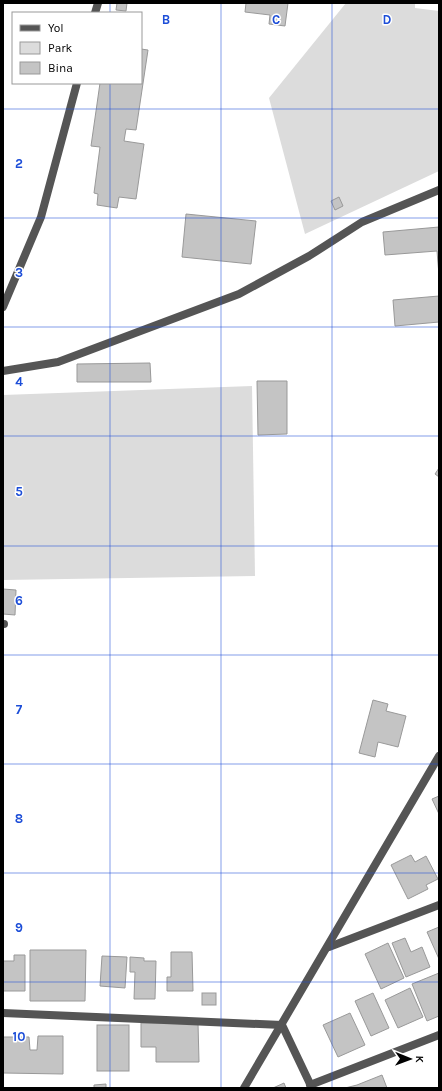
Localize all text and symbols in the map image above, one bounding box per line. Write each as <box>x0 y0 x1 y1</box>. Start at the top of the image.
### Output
legend <box>12 12 142 84</box>
text: B <box>162 12 170 27</box>
text: C <box>272 12 280 27</box>
text: D <box>383 12 392 27</box>
text: Yol <box>48 21 64 35</box>
text: Park <box>48 41 73 55</box>
text: Bina <box>48 61 73 75</box>
text: 2 <box>15 156 23 171</box>
text: 3 <box>15 265 23 280</box>
text: 4 <box>15 374 23 389</box>
text: 5 <box>15 484 23 499</box>
text: 6 <box>15 593 23 608</box>
text: 7 <box>16 702 23 717</box>
text: 8 <box>15 811 23 826</box>
text: 9 <box>15 920 23 935</box>
text: 10 <box>13 1029 25 1044</box>
north arrow <box>390 1039 430 1079</box>
text: K <box>413 1055 426 1064</box>

